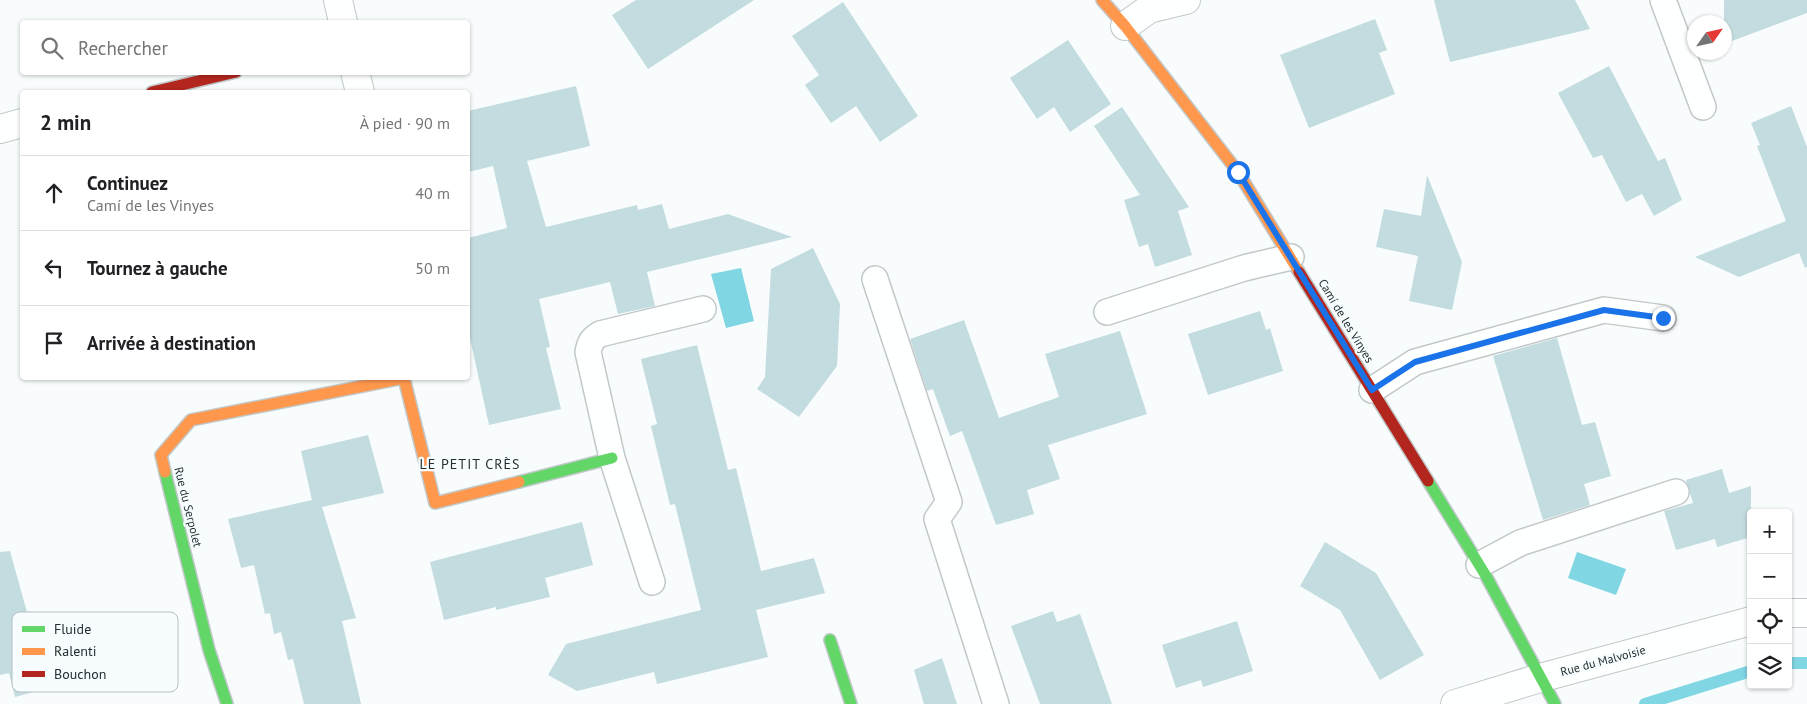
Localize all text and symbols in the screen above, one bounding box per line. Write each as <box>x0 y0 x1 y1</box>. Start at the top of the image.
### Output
north arrow <box>1687 15 1732 60</box>
search box <box>20 20 470 75</box>
icon: search <box>38 34 66 62</box>
text: Rechercher <box>78 36 168 60</box>
text: 2 min <box>40 109 91 136</box>
text: À pied · 90 m <box>360 113 450 133</box>
route start <box>1227 161 1250 184</box>
text: Continuez <box>87 171 168 195</box>
icon: ahead <box>40 179 68 207</box>
text: 40 m <box>415 183 450 203</box>
text: Camí de les Vinyes <box>87 195 214 215</box>
icon: left <box>40 254 68 282</box>
text: Tournez à gauche <box>87 256 228 280</box>
text: 50 m <box>415 258 450 278</box>
street label: Camí de les Vinyes <box>1315 276 1377 365</box>
route end <box>1652 307 1675 330</box>
icon: arrive <box>40 329 68 357</box>
text: Arrivée à destination <box>87 331 256 355</box>
district label: LE PETIT CRÈS <box>420 455 520 473</box>
street label: Rue du Serpolet <box>171 465 206 549</box>
map controls <box>1747 509 1792 689</box>
button: + <box>1747 509 1792 554</box>
button: − <box>1747 554 1792 599</box>
button: locate <box>1747 599 1792 644</box>
legend <box>12 612 178 692</box>
text: Fluide <box>54 620 91 638</box>
text: Ralenti <box>54 642 97 660</box>
street label: Rue du Malvoisie <box>1559 642 1647 679</box>
button: layers <box>1747 644 1792 689</box>
text: Bouchon <box>54 665 106 683</box>

